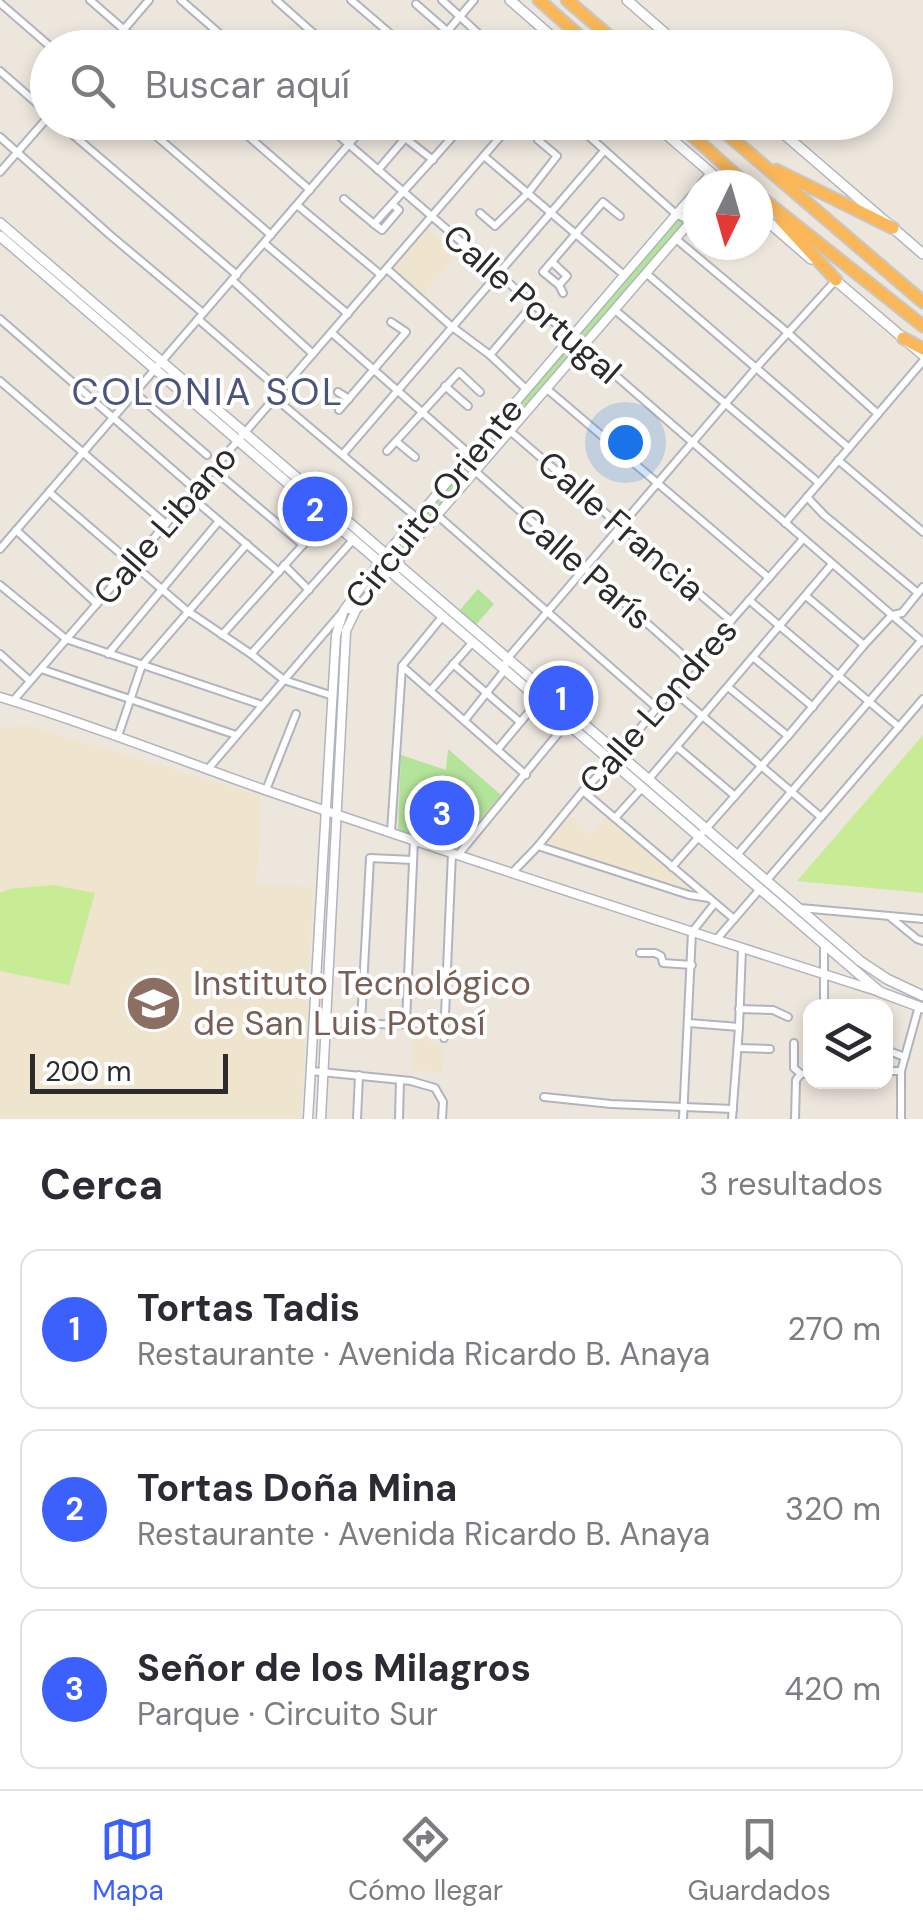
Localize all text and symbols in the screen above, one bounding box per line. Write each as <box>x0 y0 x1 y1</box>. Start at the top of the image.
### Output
search box <box>30 30 893 140</box>
icon: search <box>65 58 120 113</box>
text: Buscar aquí <box>145 60 350 110</box>
north arrow <box>683 170 773 260</box>
street label: Calle Portugal <box>433 214 631 394</box>
district label: COLONIA SOL <box>71 367 345 417</box>
street label: Circuito Oriente <box>335 388 533 618</box>
your location <box>600 417 651 468</box>
street label: Calle Libano <box>83 435 247 615</box>
street label: Calle Francia <box>528 441 714 611</box>
pin: 2 <box>282 472 348 546</box>
street label: Calle París <box>506 496 662 640</box>
street label: Calle Londres <box>569 608 747 804</box>
pin: 1 <box>528 660 594 736</box>
pin: 3 <box>410 776 474 850</box>
place label: Instituto Tecnológico de San Luis Potosí <box>193 960 531 1046</box>
school or university icon: Instituto Tecnológico de San Luis Potosí <box>124 973 184 1033</box>
map controls <box>803 999 893 1089</box>
button: layers <box>803 999 893 1089</box>
scale bar <box>30 1049 228 1094</box>
text: 200 m <box>45 1053 132 1090</box>
text: Cerca <box>40 1157 163 1212</box>
text: 3 resultados <box>700 1163 883 1205</box>
text: Tortas Tadis <box>137 1283 360 1333</box>
text: 1 <box>69 1308 80 1350</box>
text: 270 m <box>788 1308 881 1350</box>
text: Restaurante · Avenida Ricardo B. Anaya <box>137 1333 710 1375</box>
text: Tortas Doña Mina <box>137 1463 457 1513</box>
text: 2 <box>65 1488 84 1530</box>
text: 320 m <box>785 1488 881 1530</box>
text: Restaurante · Avenida Ricardo B. Anaya <box>137 1513 710 1555</box>
text: Señor de los Milagros <box>137 1643 531 1693</box>
text: 3 <box>65 1668 84 1710</box>
text: 420 m <box>785 1668 881 1710</box>
text: Parque · Circuito Sur <box>137 1693 438 1735</box>
tab: Mapa <box>92 1812 164 1909</box>
tab: Cómo llegar <box>348 1812 503 1909</box>
tab: Guardados <box>688 1812 831 1909</box>

